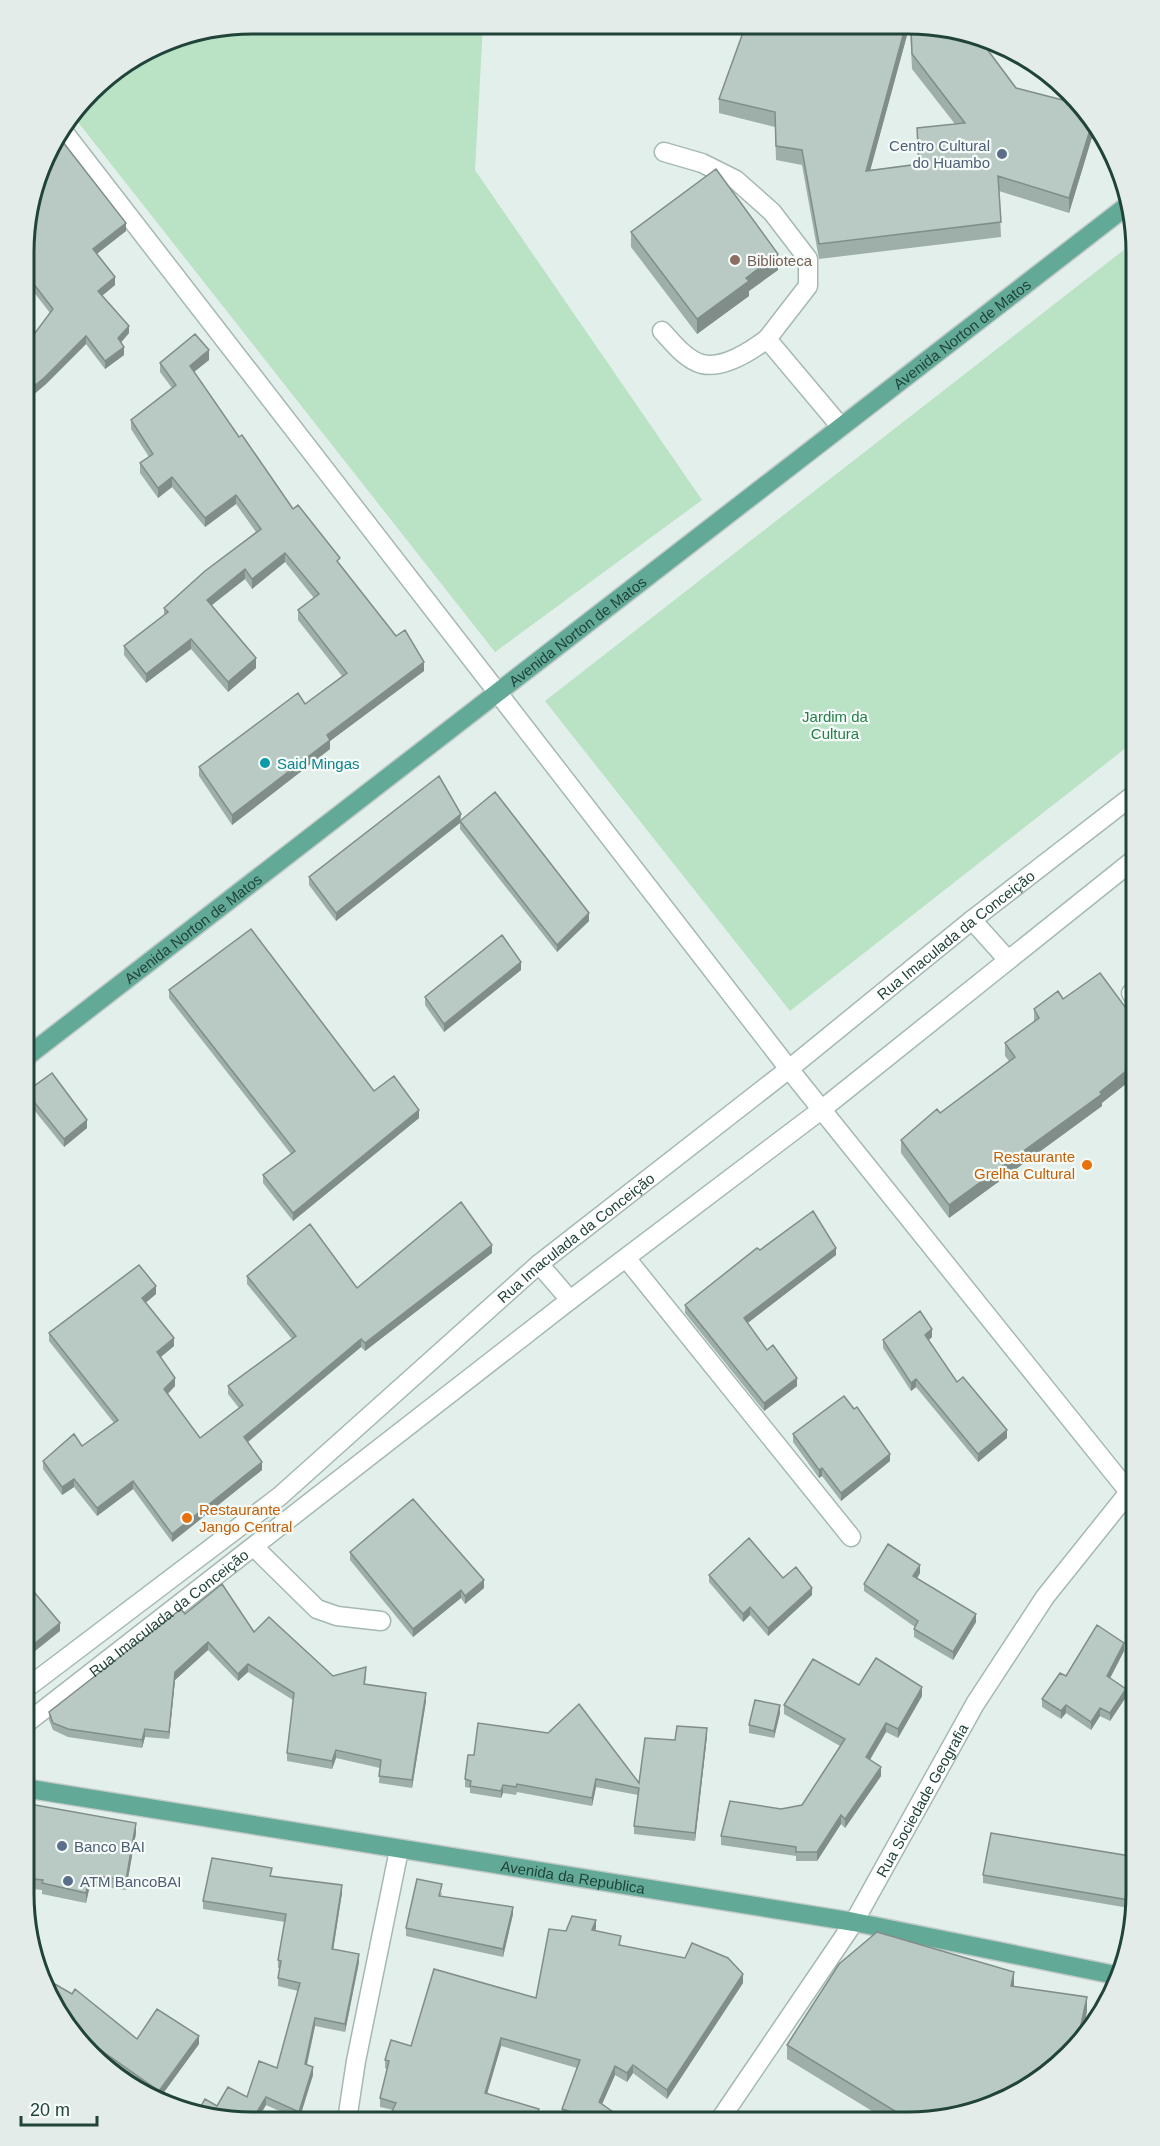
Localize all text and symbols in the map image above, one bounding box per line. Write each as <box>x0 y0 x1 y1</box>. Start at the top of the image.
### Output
place label: Centro Cultural do Huambo <box>889 137 990 171</box>
marker: Centro Cultural do Huambo <box>995 147 1009 161</box>
place label: Biblioteca <box>747 252 813 269</box>
marker: Biblioteca <box>728 253 742 267</box>
street label: Avenida Norton de Matos <box>890 275 1034 392</box>
street label: Avenida Norton de Matos <box>505 573 649 689</box>
park label: Jardim da Cultura <box>802 708 869 742</box>
place label: Said Mingas <box>277 755 360 772</box>
marker: Said Mingas <box>258 756 272 770</box>
street label: Rua Imaculada da Conceição <box>873 866 1038 1003</box>
street label: Avenida Norton de Matos <box>121 870 265 987</box>
place label: Restaurante Grelha Cultural <box>974 1148 1075 1182</box>
marker: Restaurante Grelha Cultural <box>1080 1158 1094 1172</box>
street label: Rua Imaculada da Conceição <box>494 1169 657 1306</box>
place label: Restaurante Jango Central <box>199 1501 292 1535</box>
marker: Restaurante Jango Central <box>180 1511 194 1525</box>
street label: Rua Imaculada da Conceição <box>86 1545 251 1680</box>
street label: Rua Sociedade Geografia <box>872 1720 971 1880</box>
place label: Banco BAI <box>74 1838 145 1855</box>
marker: Banco BAI <box>55 1839 69 1853</box>
street label: Avenida da Republica <box>500 1857 647 1897</box>
place label: ATM BancoBAI <box>80 1873 181 1890</box>
marker: ATM BancoBAI <box>61 1874 75 1888</box>
scale bar <box>21 2089 98 2127</box>
text: 20 m <box>30 2100 70 2120</box>

